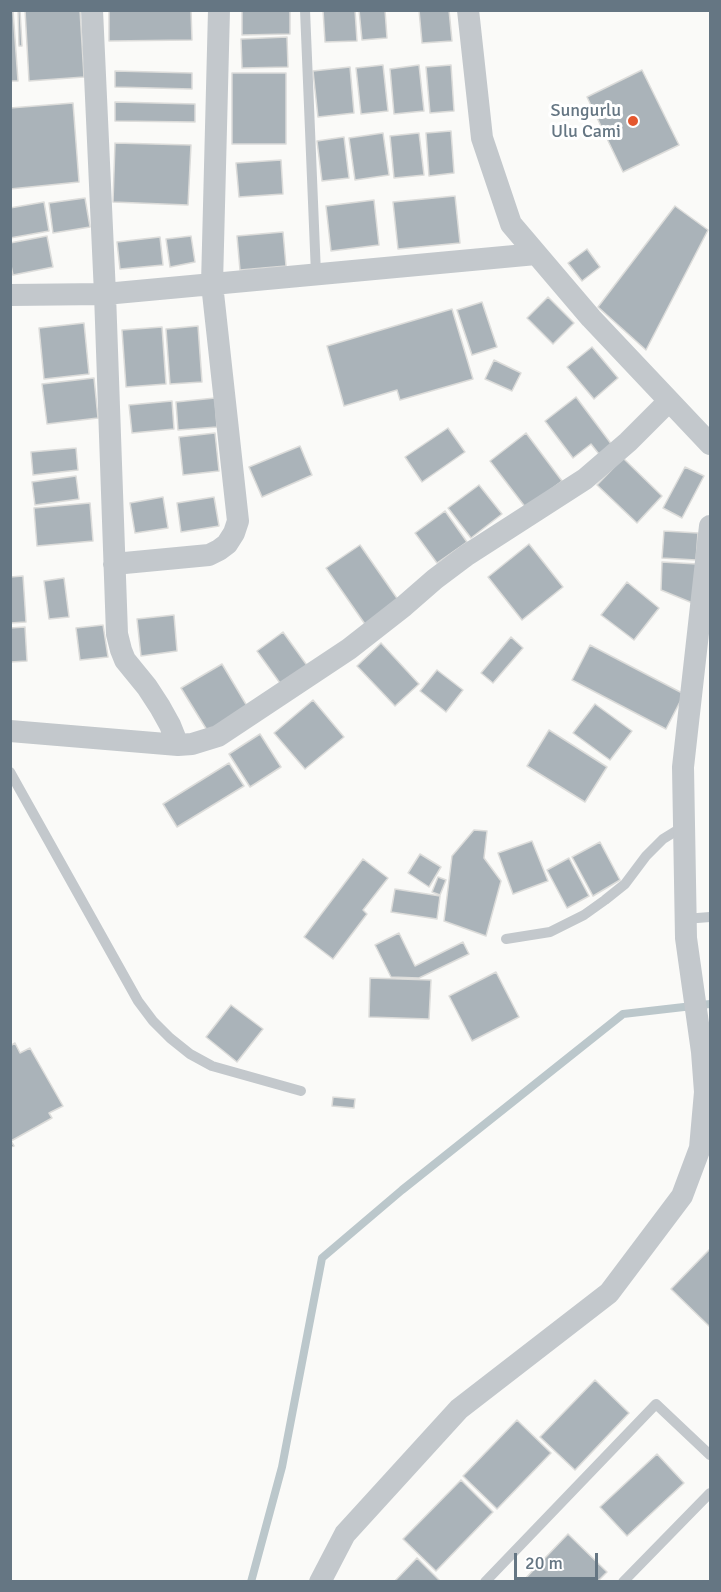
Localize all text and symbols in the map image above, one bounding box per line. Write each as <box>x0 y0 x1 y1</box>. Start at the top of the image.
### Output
place label: Sungurlu Ulu Cami <box>550 100 621 142</box>
marker: Sungurlu Ulu Cami <box>626 114 640 128</box>
scale bar <box>517 1541 601 1579</box>
text: 20 m <box>525 1552 563 1574</box>

